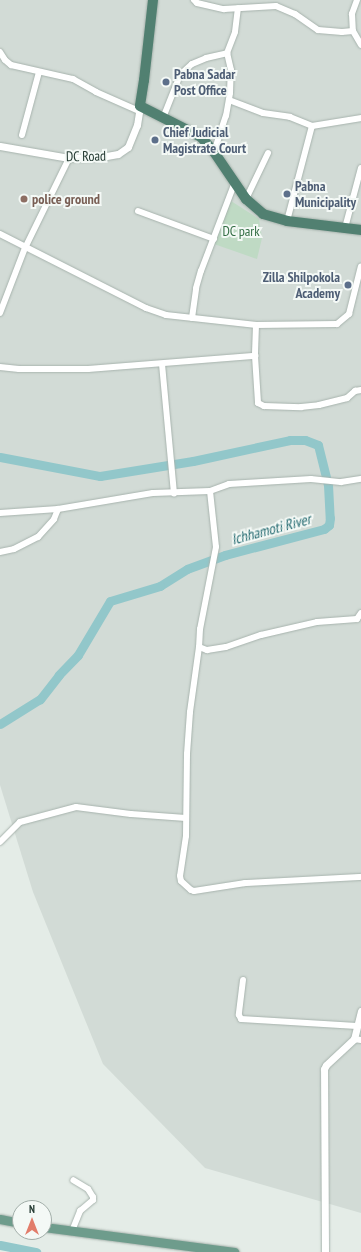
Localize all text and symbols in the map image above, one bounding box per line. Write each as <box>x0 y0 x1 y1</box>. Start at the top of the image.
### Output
place label: Pabna Sadar Post Office <box>174 66 235 98</box>
marker: Pabna Sadar Post Office <box>161 77 171 87</box>
place label: Chief Judicial Magistrate Court <box>163 124 246 156</box>
marker: Chief Judicial Magistrate Court <box>150 135 160 145</box>
street label: DC Road <box>66 147 106 165</box>
place label: Pabna Municipality <box>295 178 356 210</box>
marker: Pabna Municipality <box>282 189 292 199</box>
place label: police ground <box>32 191 100 207</box>
marker: police ground <box>19 194 29 204</box>
park label: DC park <box>222 223 260 239</box>
place label: Zilla Shilpokola Academy <box>263 269 340 302</box>
marker: Zilla Shilpokola Academy <box>343 280 353 290</box>
water label: Ichhamoti River <box>229 510 313 548</box>
north arrow <box>12 1200 52 1240</box>
text: N <box>29 1202 35 1216</box>

